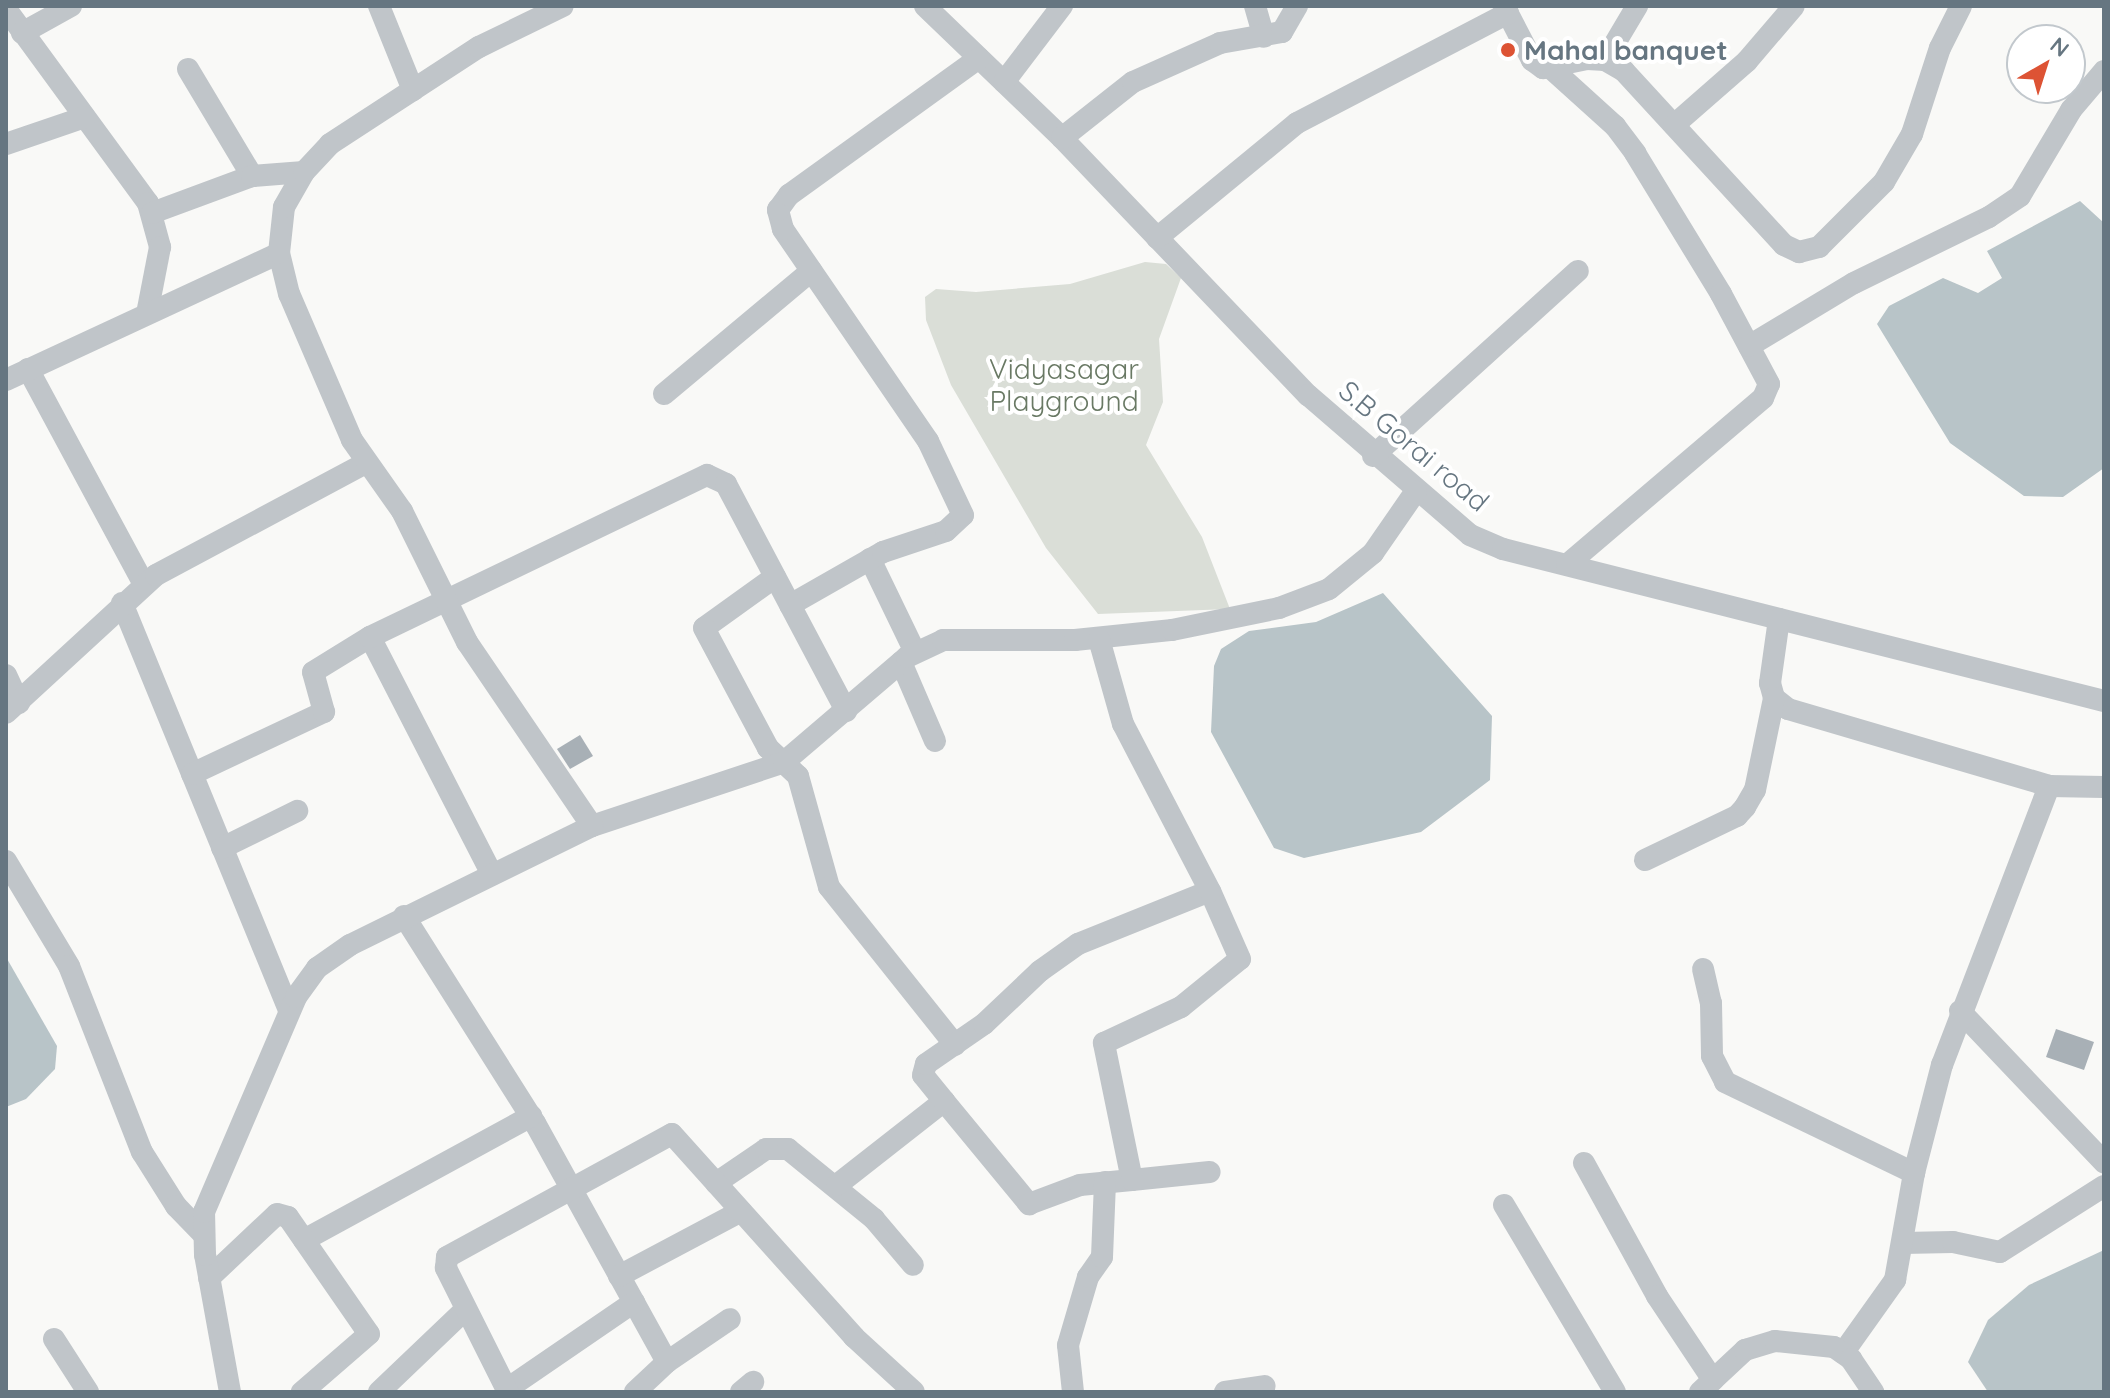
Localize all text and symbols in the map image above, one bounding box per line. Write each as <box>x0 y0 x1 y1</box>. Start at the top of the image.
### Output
north arrow <box>2006 24 2086 104</box>
text: N <box>2045 31 2075 63</box>
place label: Mahal banquet <box>1524 33 1728 67</box>
marker: Mahal banquet <box>1499 41 1517 59</box>
park label: Vidyasagar Playground <box>989 352 1139 418</box>
street label: S.B Gorai road <box>1332 374 1496 518</box>

